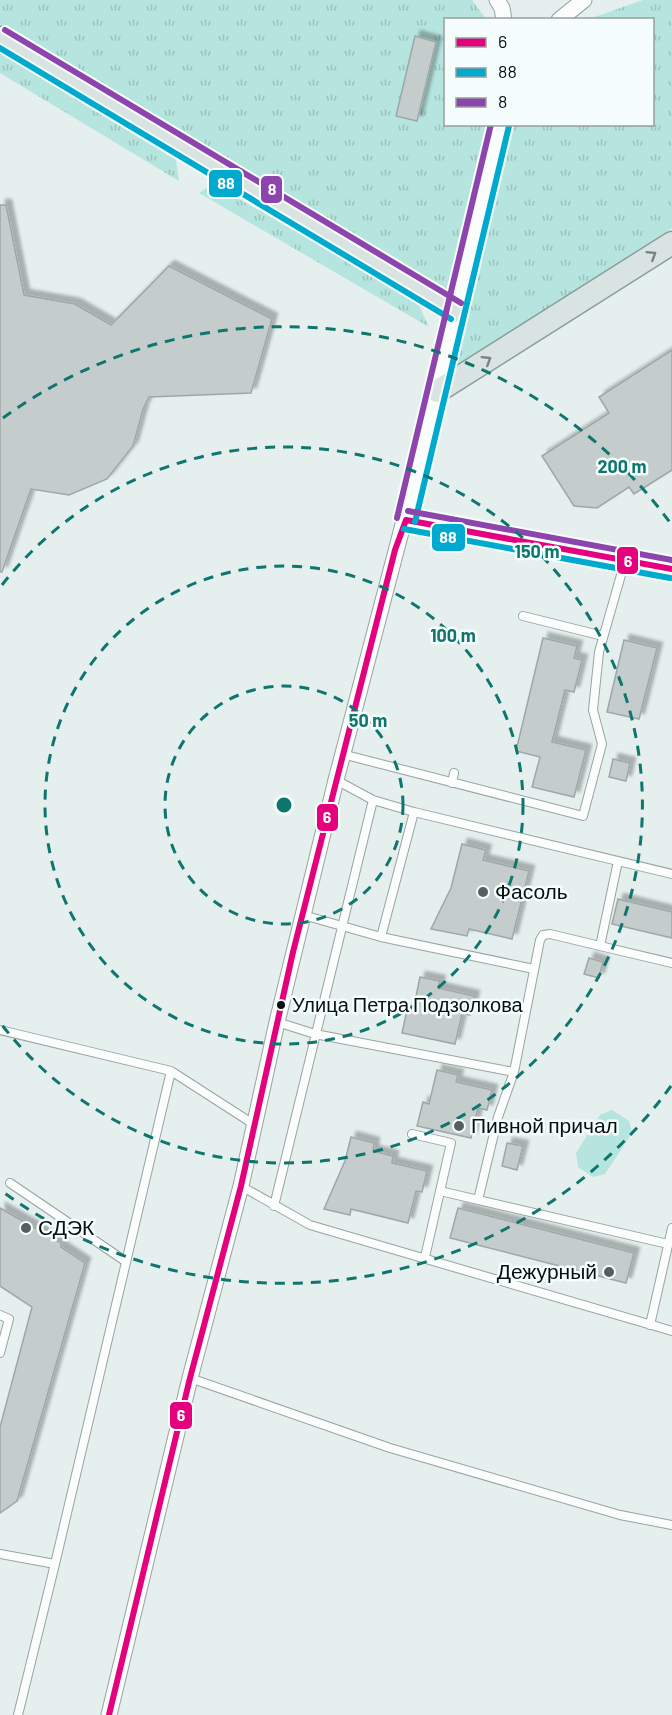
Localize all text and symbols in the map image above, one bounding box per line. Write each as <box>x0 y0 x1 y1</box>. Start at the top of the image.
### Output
legend <box>444 18 654 126</box>
text: 6 <box>498 30 507 52</box>
text: 88 <box>498 60 517 82</box>
text: 8 <box>498 90 507 112</box>
line badge: 88 <box>208 169 243 198</box>
text: 88 <box>217 173 235 192</box>
line badge: 8 <box>260 175 283 204</box>
text: 8 <box>268 179 277 198</box>
one-way arrow <box>646 251 656 263</box>
one-way arrow <box>481 355 491 367</box>
text: 200 m <box>597 455 647 477</box>
line badge: 88 <box>431 523 466 552</box>
text: 88 <box>439 527 457 546</box>
text: 150 m <box>515 540 559 562</box>
line badge: 6 <box>616 546 639 575</box>
text: 6 <box>624 551 633 570</box>
text: 100 m <box>430 624 476 646</box>
text: 50 m <box>349 709 387 731</box>
centre of rings <box>274 795 294 815</box>
line badge: 6 <box>316 803 339 832</box>
text: 6 <box>323 807 332 826</box>
place label: Фасоль <box>495 878 568 903</box>
marker: Фасоль <box>476 885 490 899</box>
place label: Улица Петра Подзолкова <box>292 992 524 1016</box>
marker: Улица Петра Подзолкова <box>275 999 287 1011</box>
place label: Пивной причал <box>471 1112 618 1137</box>
marker: Пивной причал <box>452 1119 466 1133</box>
place label: СДЭК <box>38 1214 95 1239</box>
marker: СДЭК <box>19 1221 33 1235</box>
place label: Дежурный <box>497 1258 597 1283</box>
marker: Дежурный <box>602 1265 616 1279</box>
line badge: 6 <box>169 1401 193 1430</box>
text: 6 <box>177 1405 186 1424</box>

